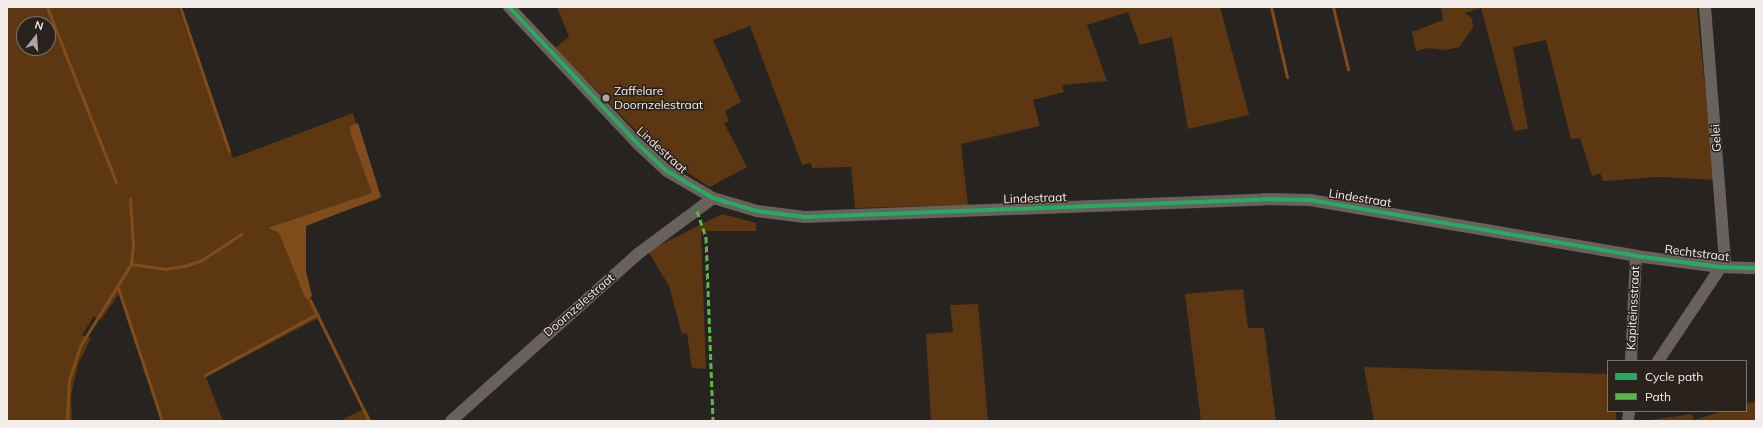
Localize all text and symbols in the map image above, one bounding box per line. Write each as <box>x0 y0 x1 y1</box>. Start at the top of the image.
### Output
north arrow <box>16 16 56 56</box>
text: N <box>33 18 45 33</box>
place label: Zaffelare Doornzelestraat <box>614 84 703 112</box>
marker: Zaffelare Doornzelestraat <box>601 93 611 103</box>
street label: Lindestraat <box>634 124 690 176</box>
street label: Gelei <box>1708 124 1724 152</box>
street label: Lindestraat <box>1328 186 1392 210</box>
street label: Lindestraat <box>1003 190 1067 206</box>
street label: Rechtstraat <box>1664 242 1730 264</box>
street label: Kapiteinsstraat <box>1624 266 1642 350</box>
street label: Doornzelestraat <box>541 270 617 340</box>
legend <box>1607 360 1747 412</box>
text: Cycle path <box>1645 369 1703 384</box>
text: Path <box>1645 389 1671 404</box>

